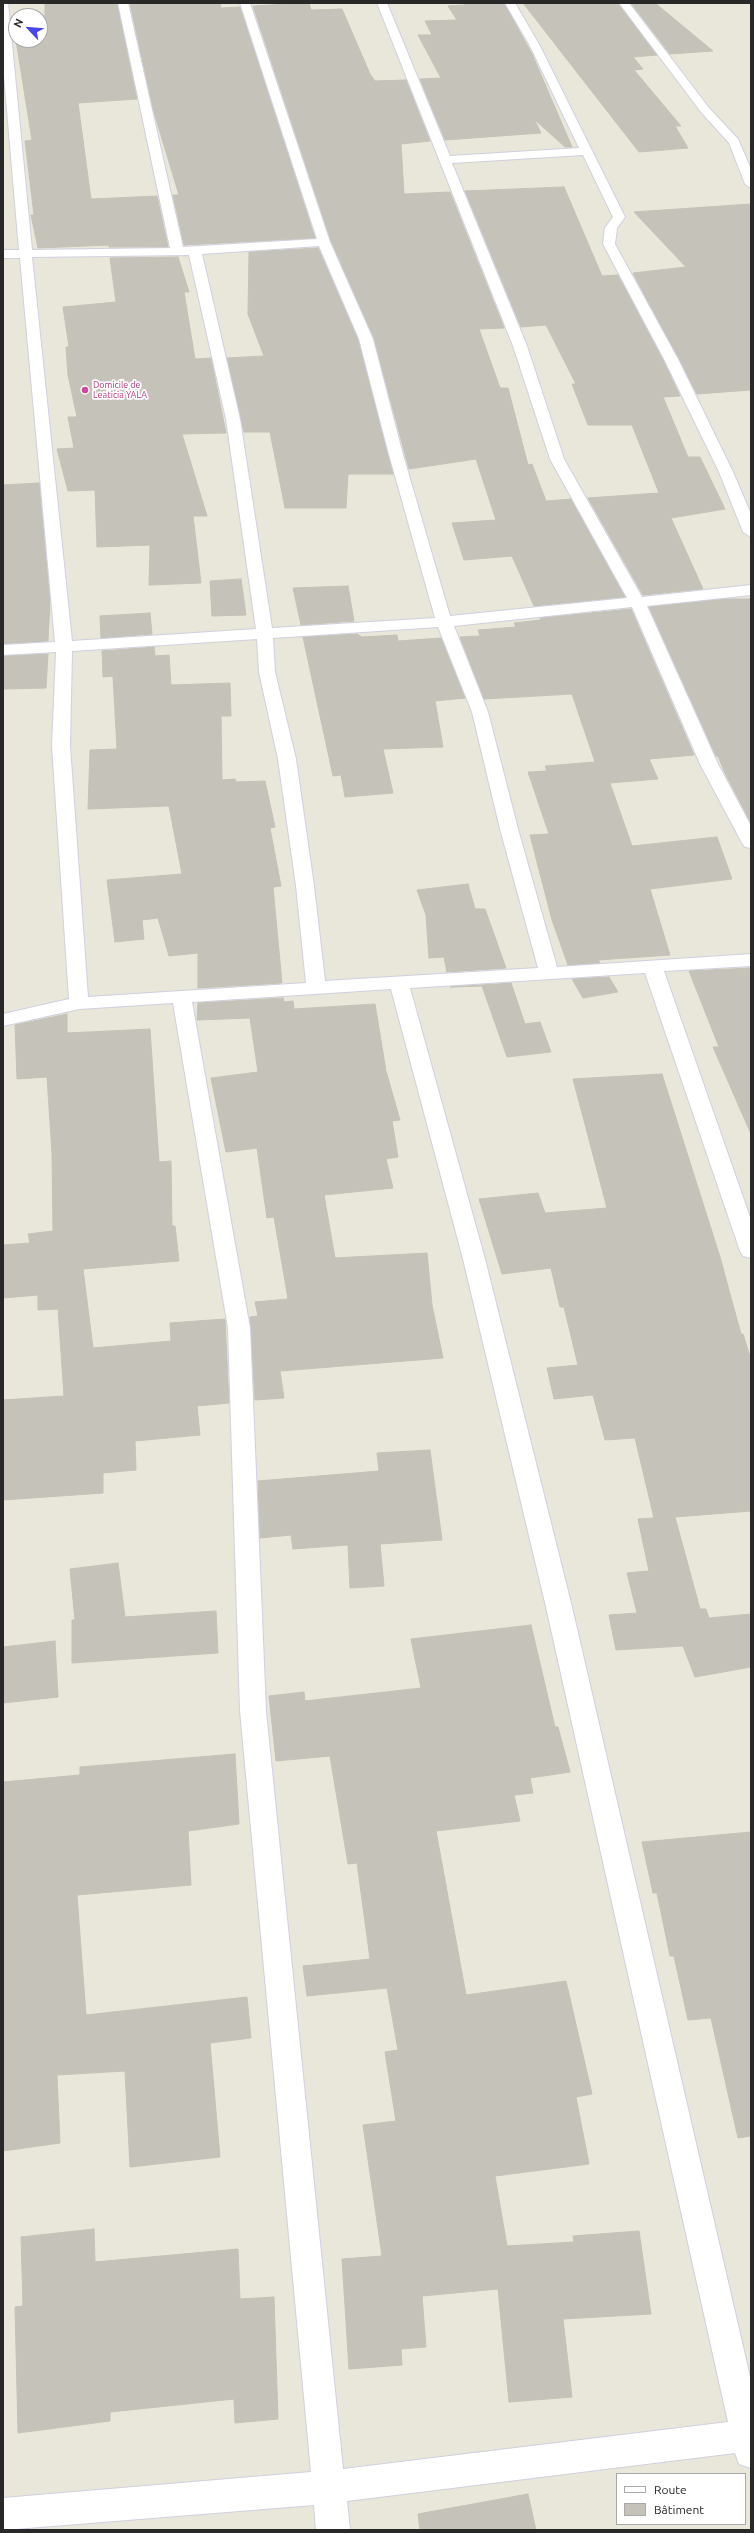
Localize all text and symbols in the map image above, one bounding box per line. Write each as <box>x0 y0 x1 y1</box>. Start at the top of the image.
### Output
north arrow <box>8 8 48 48</box>
text: N <box>11 17 25 30</box>
place label: Domicile de Leaticia YALA <box>93 380 147 401</box>
marker: Domicile de Leaticia YALA <box>80 385 90 395</box>
legend <box>616 2473 746 2525</box>
text: Route <box>654 2483 687 2496</box>
text: Bâtiment <box>654 2503 704 2516</box>

